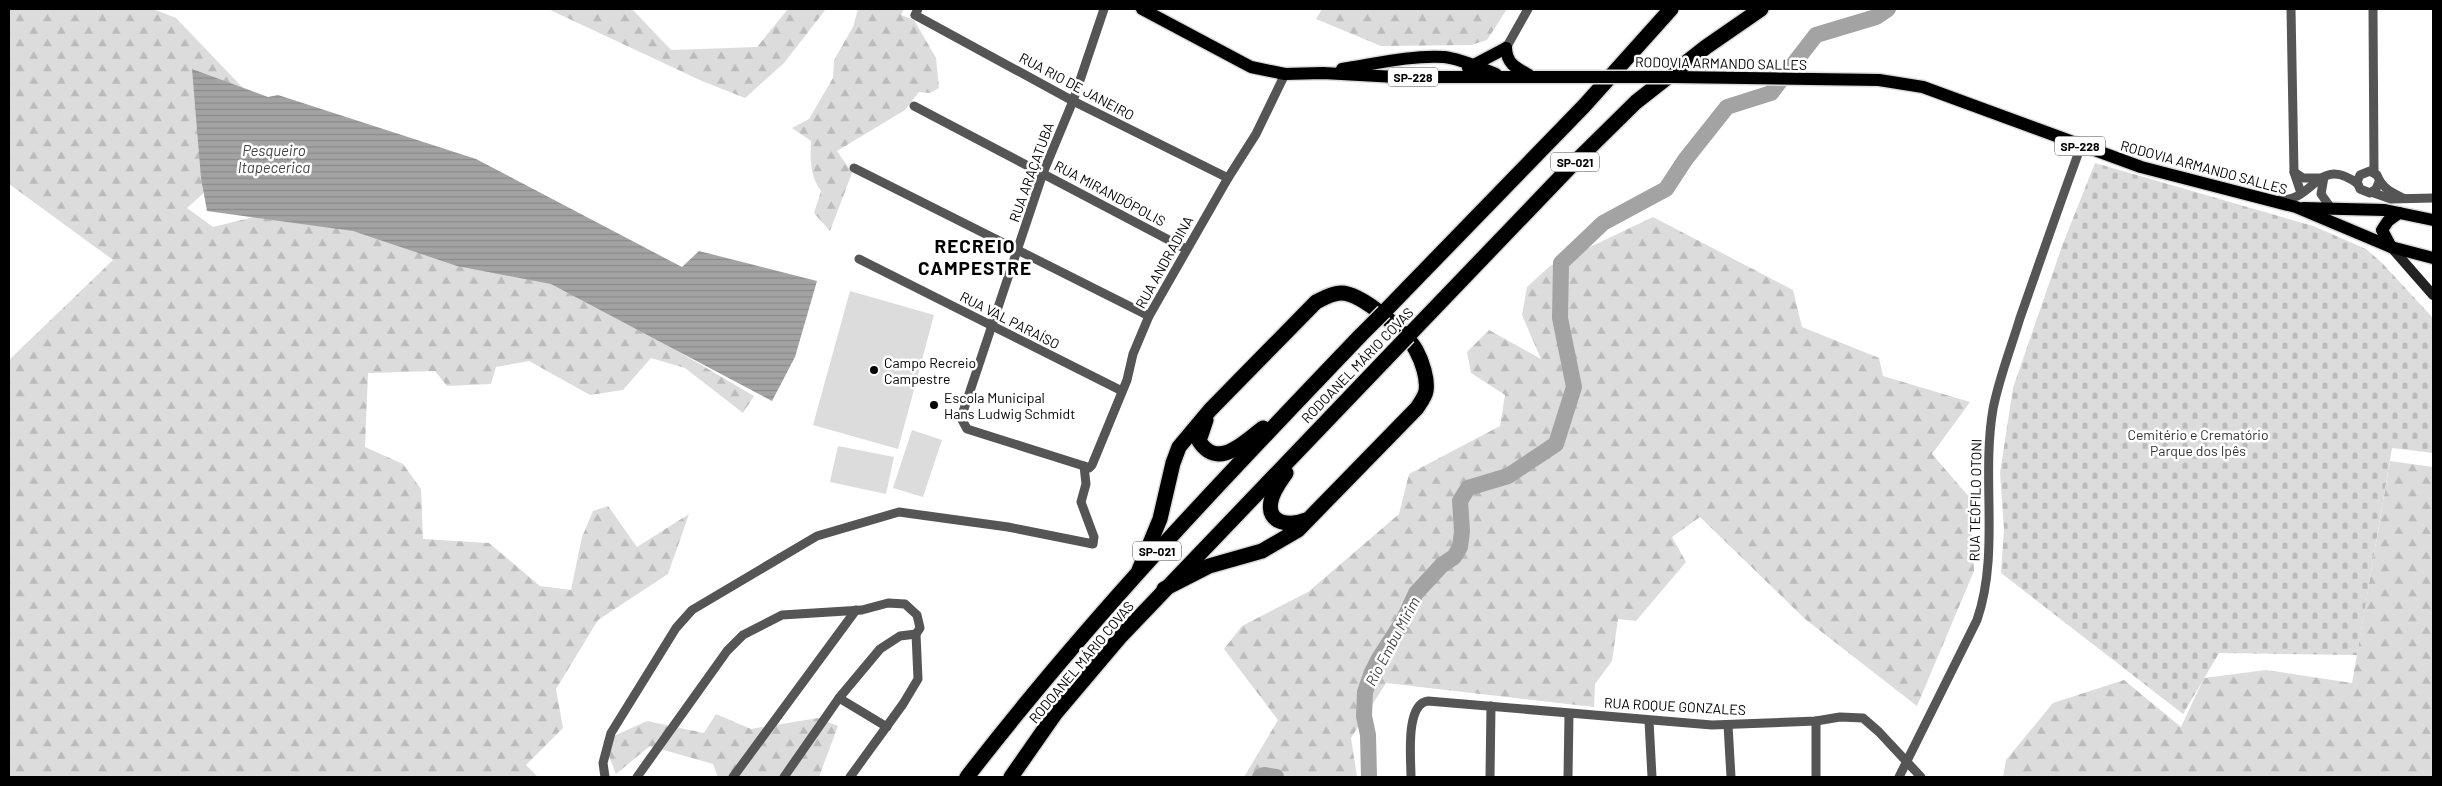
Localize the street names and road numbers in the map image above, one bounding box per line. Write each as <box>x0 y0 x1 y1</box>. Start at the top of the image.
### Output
street label: RUA RIO DE JANEIRO <box>1017 49 1137 123</box>
street label: RODOVIA ARMANDO SALLES <box>1635 53 1807 73</box>
road number: SP-228 <box>1388 68 1438 86</box>
street label: RUA ARAÇATUBA <box>1005 119 1057 224</box>
road number: SP-228 <box>2055 136 2105 156</box>
street label: RODOVIA ARMANDO SALLES <box>2119 137 2289 197</box>
road number: SP-021 <box>1551 152 1599 172</box>
street label: RUA MIRANDÓPOLIS <box>1052 157 1168 229</box>
street label: RUA ANDRADINA <box>1132 212 1197 311</box>
street label: RUA VAL PARAÍSO <box>957 288 1063 352</box>
street label: RODOANEL MÁRIO COVAS <box>1297 304 1417 426</box>
street label: RUA TEÓFILO OTONI <box>1965 439 1985 561</box>
road number: SP-021 <box>1133 542 1181 560</box>
street label: RODOANEL MÁRIO COVAS <box>1025 598 1137 726</box>
street label: RUA ROQUE GONZALES <box>1604 694 1746 718</box>

